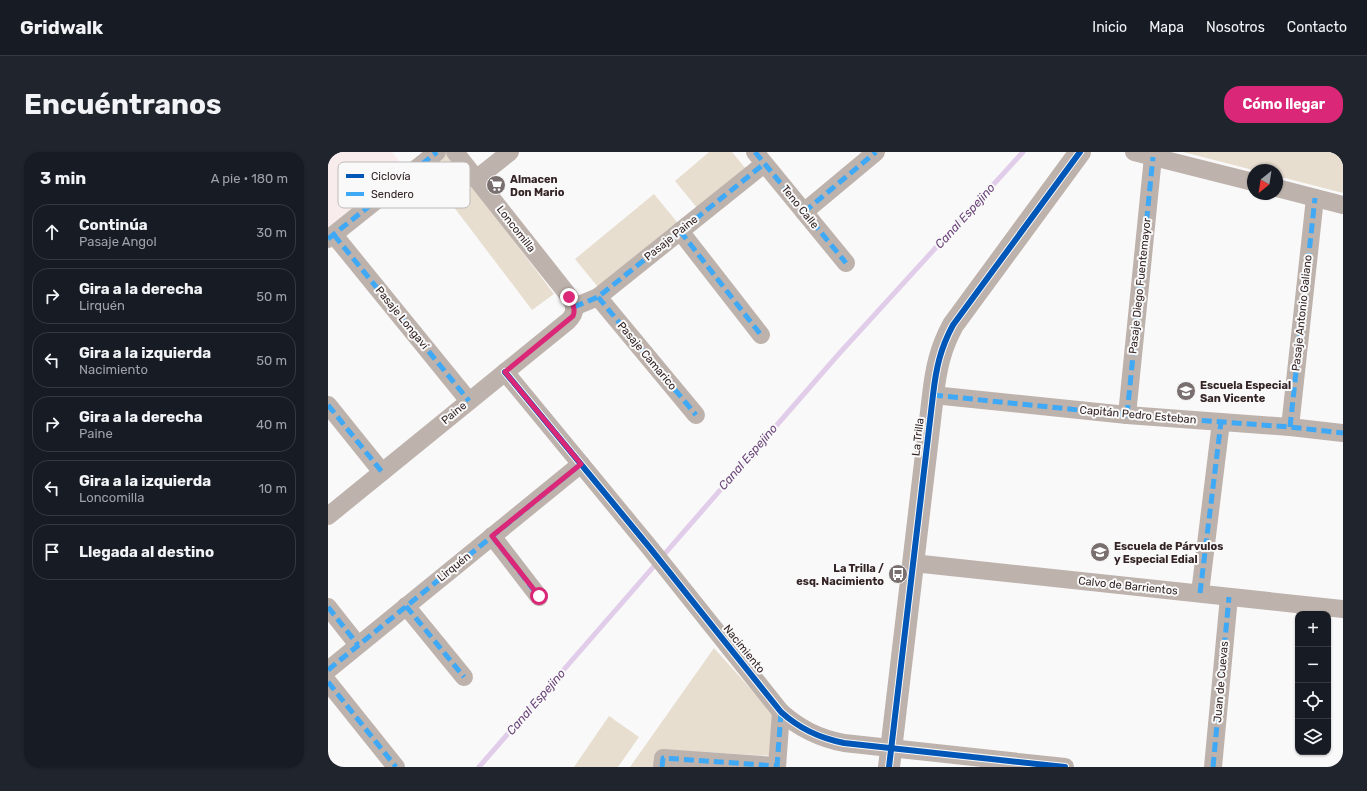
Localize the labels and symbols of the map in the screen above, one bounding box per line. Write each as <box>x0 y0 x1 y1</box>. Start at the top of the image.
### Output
legend <box>338 162 470 208</box>
north arrow <box>1247 164 1283 200</box>
text: Ciclovía <box>371 170 411 183</box>
place label: Almacen Don Mario <box>510 173 565 199</box>
supermarket icon: Almacen Don Mario <box>485 174 507 196</box>
water label: Canal Espejino <box>932 181 998 251</box>
street label: Teno Calle <box>779 183 821 231</box>
text: Sendero <box>371 188 414 201</box>
street label: Loncomilla <box>494 203 538 255</box>
street label: Pasaje Paine <box>642 213 700 263</box>
street label: Pasaje Diego Fuentemayor <box>1126 217 1154 355</box>
street label: Pasaje Antonio Galiano <box>1289 254 1315 372</box>
street label: Pasaje Longaví <box>373 284 432 353</box>
route end <box>560 288 578 306</box>
street label: Pasaje Camarico <box>615 319 679 393</box>
place label: Escuela Especial San Vicente <box>1200 379 1291 405</box>
school or university icon: Escuela Especial San Vicente <box>1175 380 1197 402</box>
street label: Paine <box>439 399 469 427</box>
street label: Capitán Pedro Esteban <box>1079 403 1197 427</box>
street label: La Trilla <box>909 417 927 457</box>
water label: Canal Espejino <box>716 421 780 493</box>
place label: Escuela de Párvulos y Especial Edial <box>1114 540 1223 566</box>
school or university icon: Escuela de Párvulos y Especial Edial <box>1089 541 1111 563</box>
street label: Lirquén <box>435 550 473 584</box>
place label: La Trilla / esq. Nacimiento <box>796 562 884 588</box>
bus stop icon: La Trilla / esq. Nacimiento <box>887 563 909 585</box>
street label: Calvo de Barrientos <box>1078 574 1179 598</box>
route start <box>530 587 548 605</box>
street label: Nacimiento <box>721 622 767 676</box>
street label: Juan de Cuevas <box>1211 640 1231 723</box>
water label: Canal Espejino <box>504 666 568 738</box>

